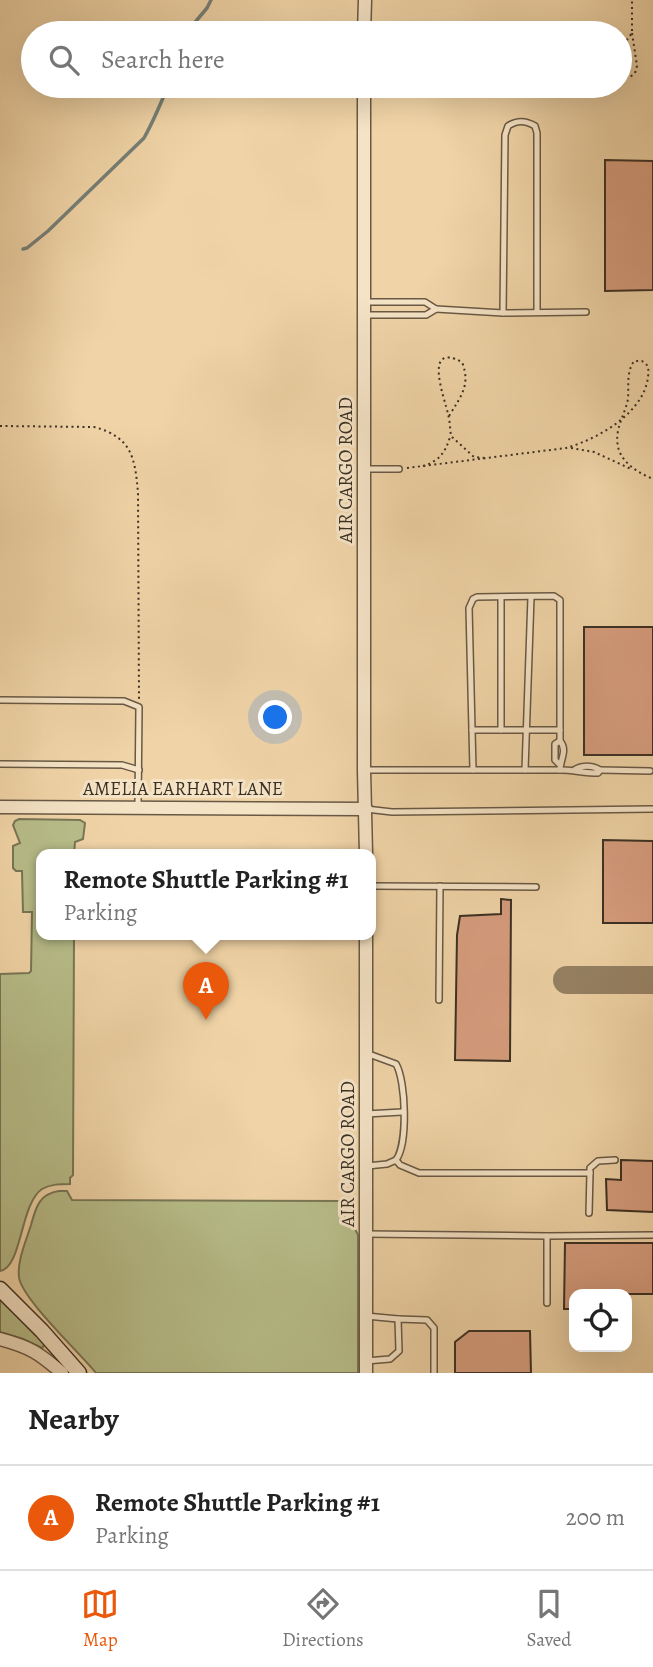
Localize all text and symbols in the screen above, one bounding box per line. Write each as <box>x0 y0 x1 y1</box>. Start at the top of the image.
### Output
search box <box>21 21 632 98</box>
icon: search <box>45 41 83 79</box>
text: Search here <box>101 42 225 77</box>
street label: AIR CARGO ROAD <box>333 397 359 544</box>
your location <box>258 700 292 734</box>
street label: AMELIA EARHART LANE <box>82 776 283 802</box>
popup <box>36 849 376 940</box>
text: Remote Shuttle Parking #1 <box>64 862 348 897</box>
text: Parking <box>64 897 137 928</box>
pin: A <box>183 962 229 1020</box>
street label: AIR CARGO ROAD <box>335 1081 361 1228</box>
map controls <box>569 1289 632 1352</box>
button: locate <box>569 1289 632 1352</box>
text: Nearby <box>28 1399 119 1439</box>
text: Remote Shuttle Parking #1 <box>95 1485 380 1520</box>
text: A <box>44 1502 58 1533</box>
text: 200 m <box>566 1502 625 1533</box>
text: Parking <box>95 1520 169 1551</box>
tab: Map <box>81 1585 119 1653</box>
tab: Directions <box>282 1585 364 1653</box>
tab: Saved <box>527 1585 572 1653</box>

